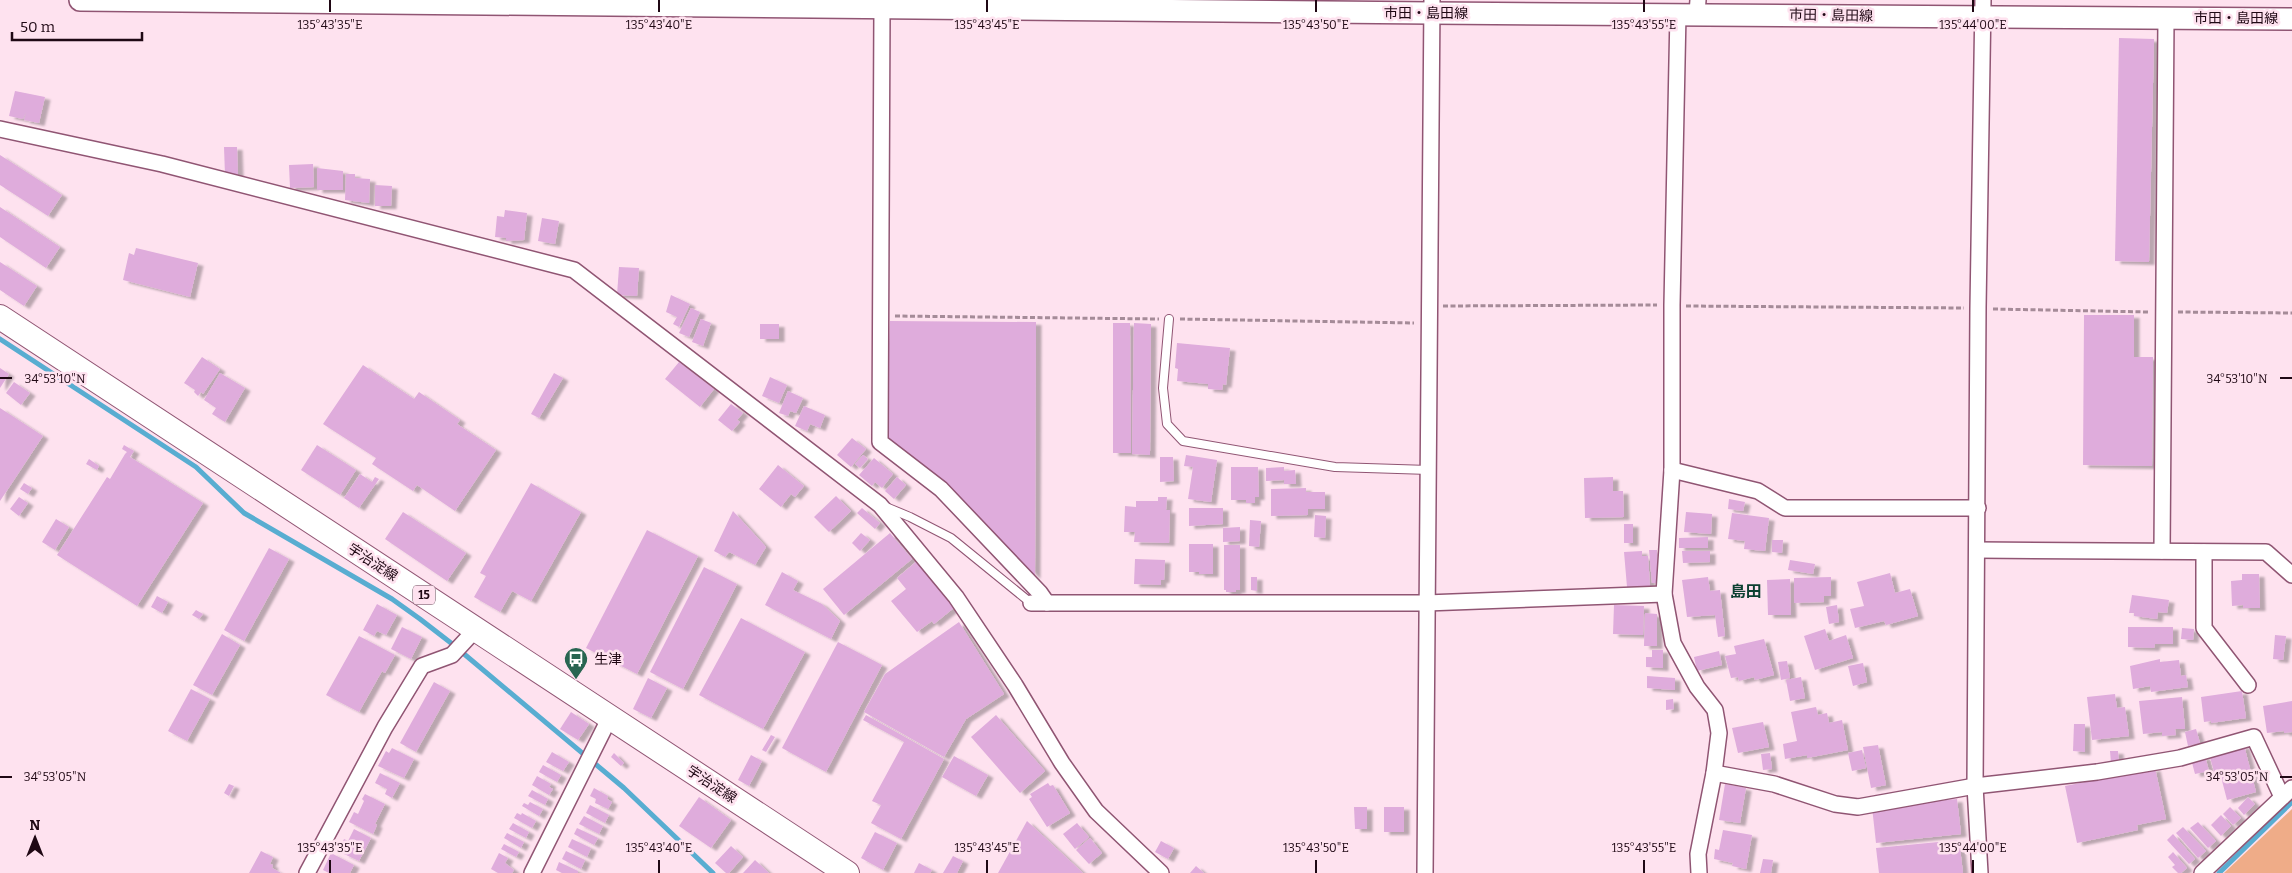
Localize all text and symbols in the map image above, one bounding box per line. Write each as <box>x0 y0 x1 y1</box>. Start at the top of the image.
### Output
street label: 市田・島田線 <box>1384 5 1468 22</box>
street label: 市田・島田線 <box>1789 6 1873 25</box>
scale bar <box>12 10 142 42</box>
street label: 市田・島田線 <box>2194 10 2278 27</box>
text: 50 m <box>20 18 56 36</box>
text: 135°43'35"E <box>298 18 362 32</box>
text: 135°43'40"E <box>626 18 692 32</box>
text: 135°43'45"E <box>954 18 1020 32</box>
text: 135°43'50"E <box>1283 18 1349 32</box>
text: 135°43'55"E <box>1612 18 1676 32</box>
text: 135°44'00"E <box>1939 18 2007 32</box>
text: 34°53'10"N <box>25 372 86 386</box>
text: 34°53'10"N <box>2207 372 2268 386</box>
street label: 宇治淀線 <box>345 540 401 585</box>
district label: 島田 <box>1730 582 1762 601</box>
road number: 15 <box>413 586 435 604</box>
bus stop icon: 生津 <box>563 646 589 680</box>
place label: 生津 <box>594 651 622 668</box>
street label: 宇治淀線 <box>684 762 740 807</box>
text: 34°53'05"N <box>24 770 87 784</box>
text: 34°53'05"N <box>2206 770 2269 784</box>
north arrow <box>10 813 60 863</box>
text: N <box>30 817 41 834</box>
text: 135°43'35"E <box>298 841 362 855</box>
text: 135°43'40"E <box>626 841 692 855</box>
text: 135°43'45"E <box>954 841 1020 855</box>
text: 135°43'50"E <box>1283 841 1349 855</box>
text: 135°43'55"E <box>1612 841 1676 855</box>
text: 135°44'00"E <box>1939 841 2007 855</box>

